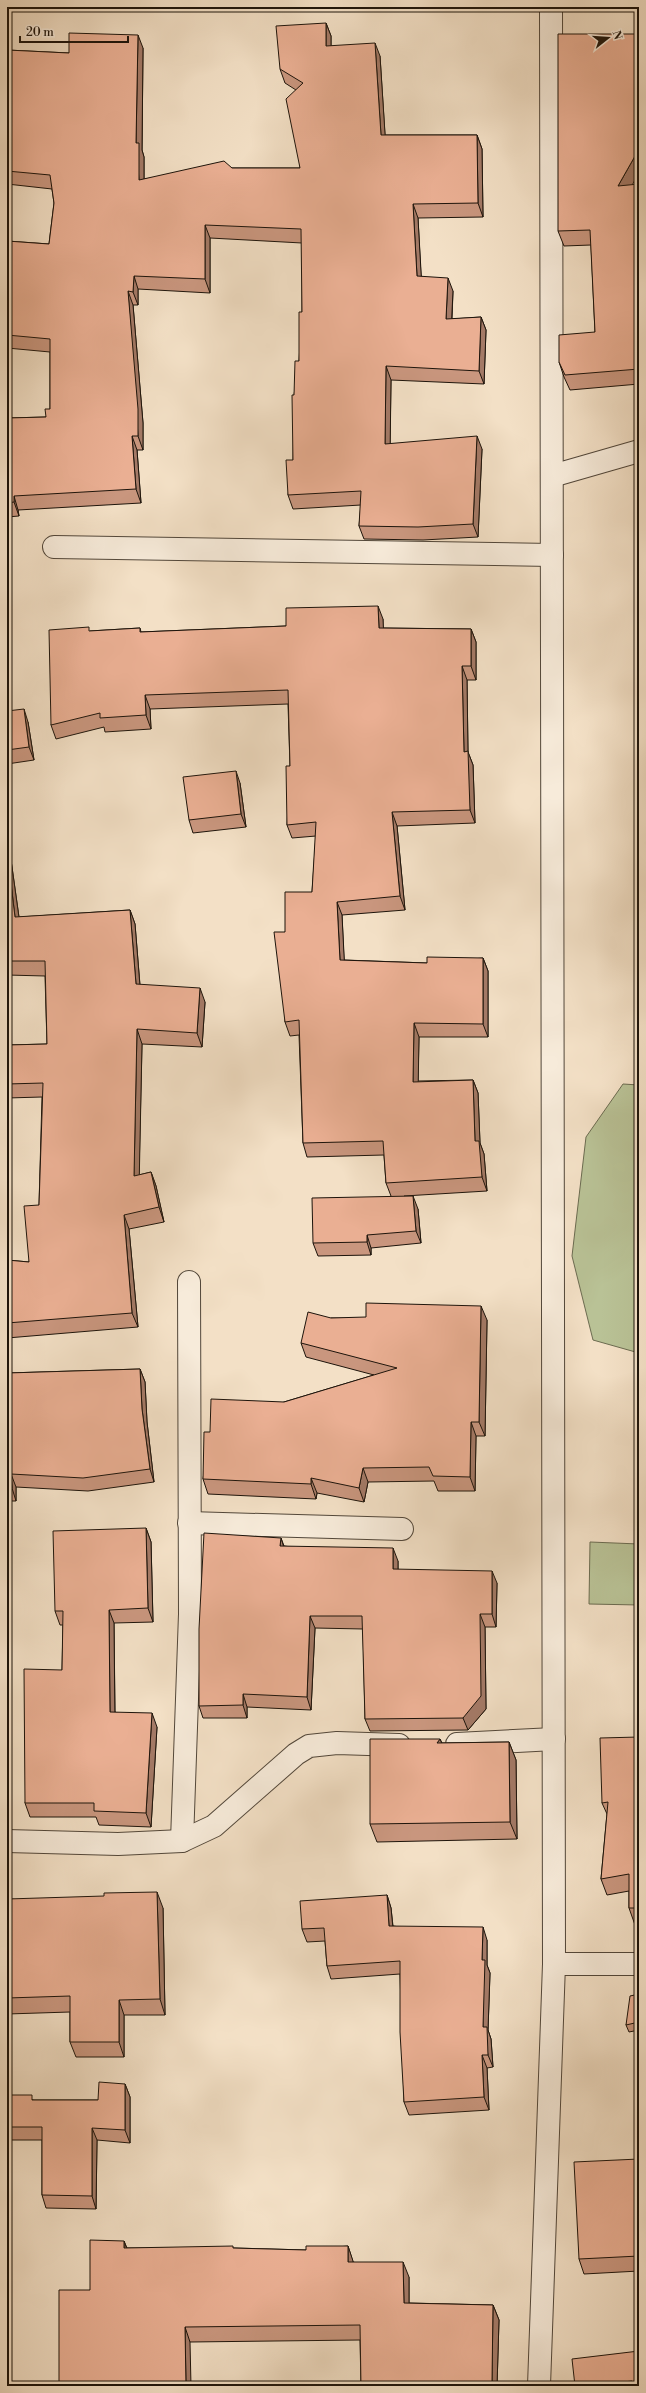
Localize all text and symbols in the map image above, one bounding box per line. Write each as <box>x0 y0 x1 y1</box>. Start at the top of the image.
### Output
scale bar <box>20 18 128 44</box>
north arrow <box>588 18 628 58</box>
text: 20 m <box>26 25 54 40</box>
text: N <box>609 29 625 42</box>

